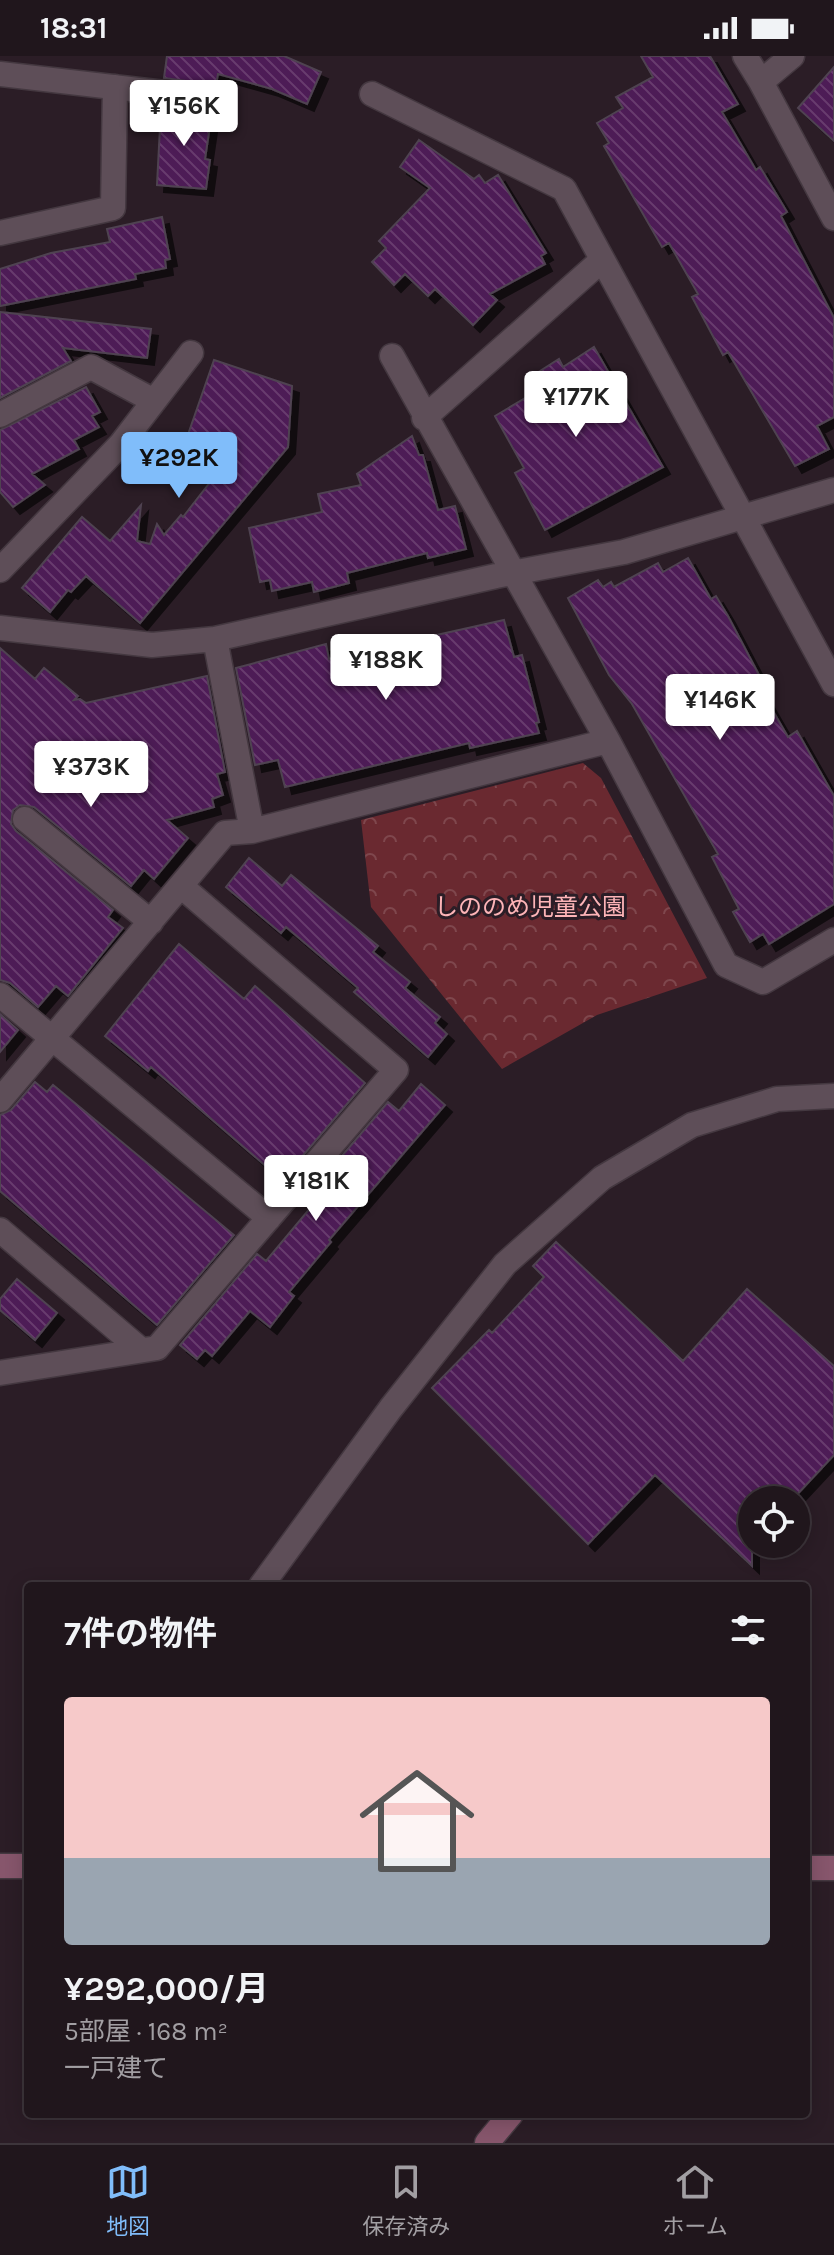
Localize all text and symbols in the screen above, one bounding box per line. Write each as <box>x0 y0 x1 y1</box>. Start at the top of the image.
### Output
text: 18:31 <box>40 10 108 46</box>
pin: ¥156K <box>128 80 240 148</box>
text: ¥156K <box>148 90 220 121</box>
pin: ¥177K <box>520 371 632 439</box>
text: ¥177K <box>542 381 610 412</box>
pin: ¥292K <box>123 432 235 500</box>
text: ¥292K <box>139 442 219 473</box>
pin: ¥188K <box>330 634 442 702</box>
text: ¥188K <box>348 644 424 675</box>
pin: ¥146K <box>664 674 776 742</box>
text: ¥146K <box>684 684 756 715</box>
pin: ¥373K <box>35 741 147 809</box>
text: ¥373K <box>52 751 130 782</box>
park label: しののめ児童公園 <box>434 893 626 921</box>
pin: ¥181K <box>260 1155 372 1223</box>
text: ¥181K <box>282 1165 350 1196</box>
map controls <box>738 1486 810 1558</box>
button: locate <box>738 1486 810 1558</box>
icon: filters <box>726 1608 770 1652</box>
text: 7件の物件 <box>64 1614 217 1654</box>
icon: home <box>345 1749 489 1893</box>
text: ¥292,000/月 <box>64 1969 269 2009</box>
text: 5部屋 · 168 m² <box>64 2016 228 2047</box>
text: 一戸建て <box>64 2053 168 2084</box>
tab: 地図 <box>106 2160 150 2240</box>
tab: 保存済み <box>362 2160 450 2240</box>
tab: ホーム <box>663 2160 728 2240</box>

